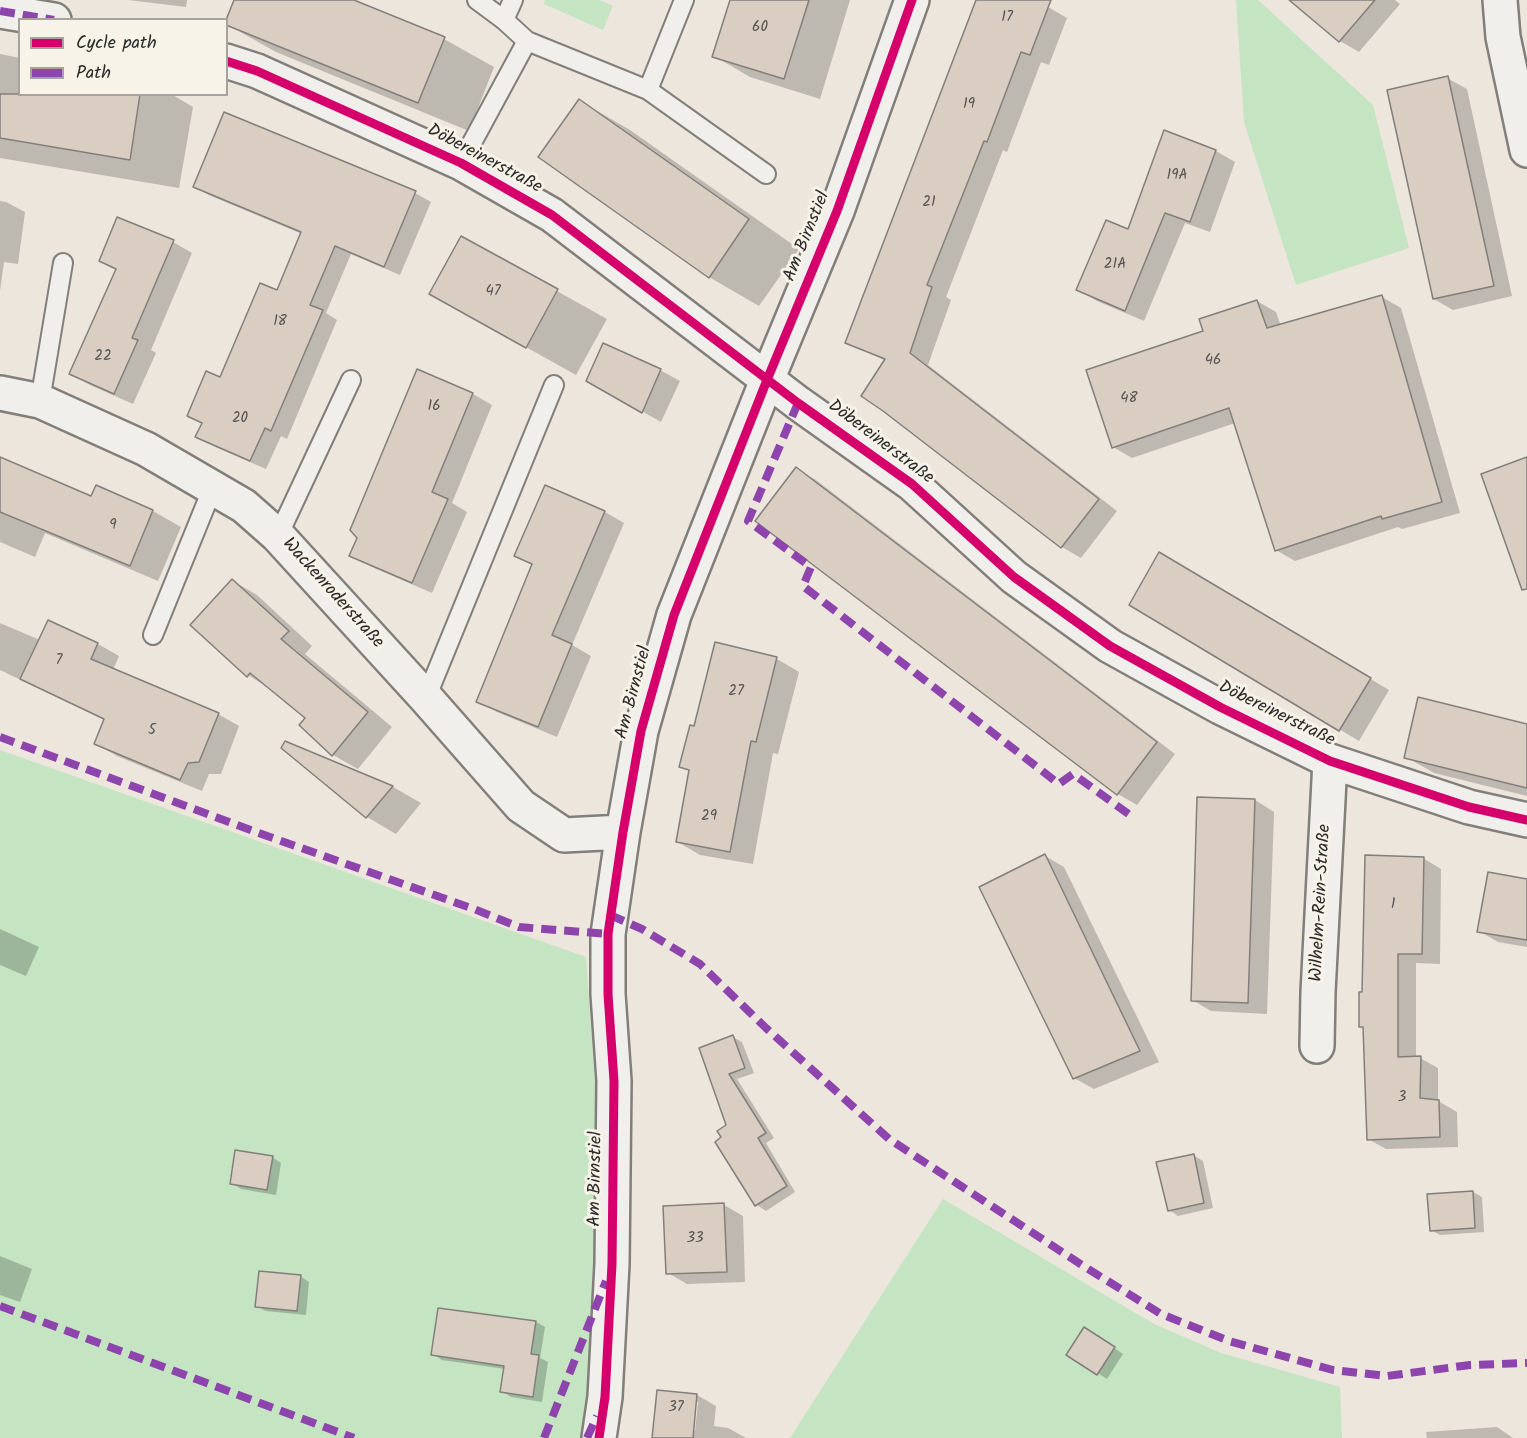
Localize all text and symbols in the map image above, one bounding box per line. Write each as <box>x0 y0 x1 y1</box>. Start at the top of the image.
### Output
house number: 17 <box>1001 9 1013 27</box>
legend <box>18 18 228 96</box>
house number: 60 <box>752 19 768 37</box>
text: Cycle path <box>76 29 157 58</box>
text: Path <box>76 59 111 88</box>
house number: 19 <box>963 96 975 114</box>
street label: Döbereinerstraße <box>423 121 545 199</box>
house number: 19A <box>1166 167 1188 185</box>
street label: Am Birnstiel <box>780 189 836 285</box>
house number: 21 <box>922 194 936 212</box>
house number: 21A <box>1104 256 1126 274</box>
house number: 47 <box>485 283 501 301</box>
house number: 18 <box>273 313 287 331</box>
house number: 22 <box>94 348 112 366</box>
house number: 46 <box>1205 352 1221 370</box>
house number: 48 <box>1120 390 1138 408</box>
street label: Döbereinerstraße <box>823 396 937 490</box>
house number: 16 <box>427 398 441 416</box>
house number: 20 <box>232 410 248 428</box>
house number: 9 <box>109 517 117 535</box>
street label: Wackenroderstraße <box>277 534 387 654</box>
street label: Am Birnstiel <box>612 644 658 742</box>
house number: 7 <box>56 652 62 670</box>
street label: Döbereinerstraße <box>1214 677 1338 753</box>
house number: 27 <box>728 683 744 701</box>
house number: 5 <box>148 722 156 740</box>
house number: 29 <box>701 808 717 826</box>
street label: Wilhelm-Rein-Straße <box>1307 824 1337 982</box>
house number: 1 <box>1391 896 1395 914</box>
house number: 3 <box>1398 1089 1406 1107</box>
street label: Am Birnstiel <box>585 1131 609 1227</box>
house number: 33 <box>686 1230 704 1248</box>
house number: 37 <box>668 1399 684 1417</box>

